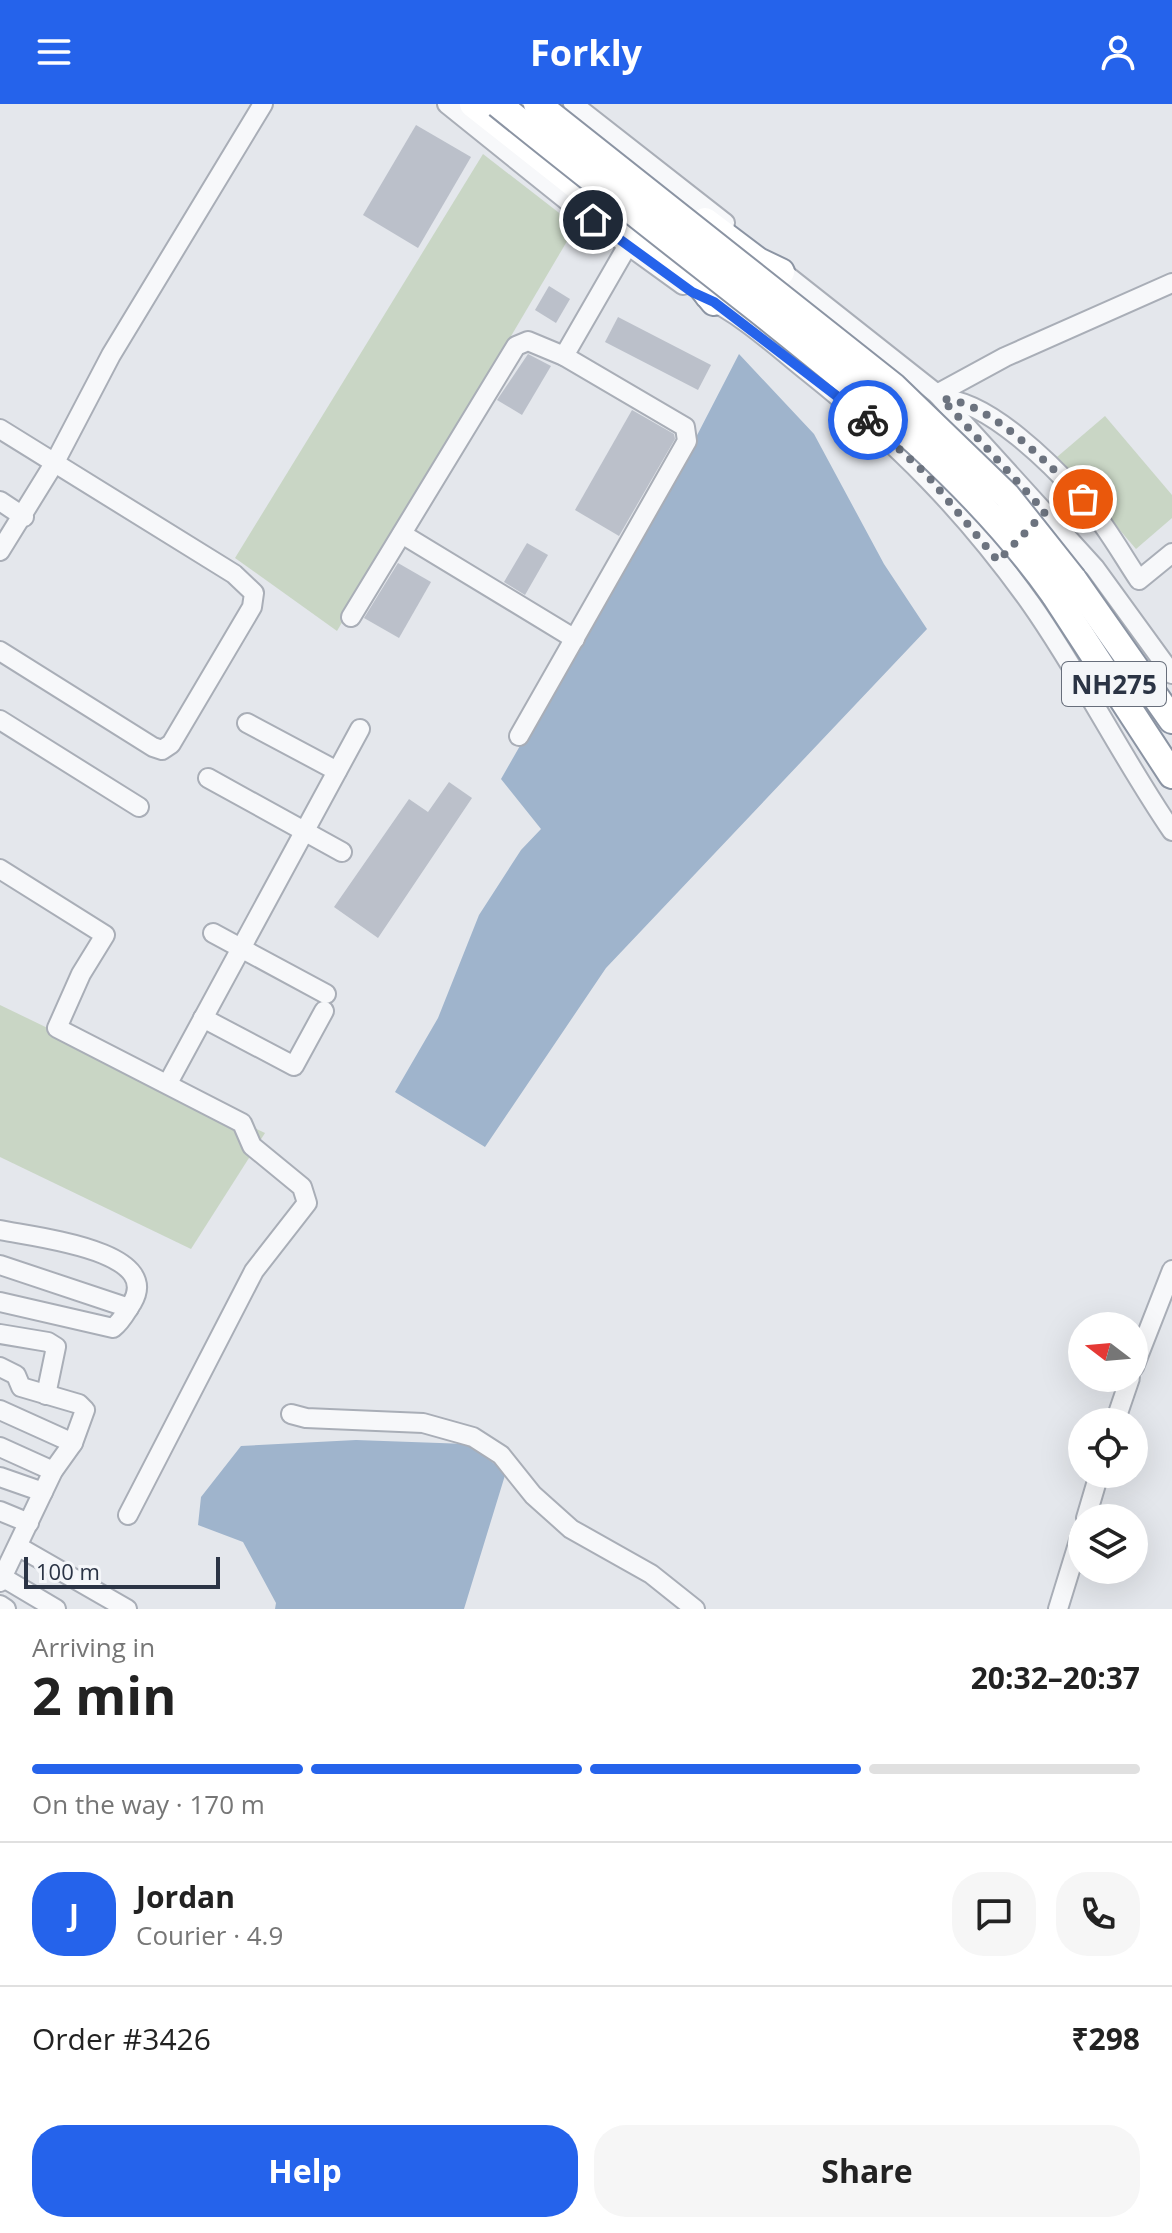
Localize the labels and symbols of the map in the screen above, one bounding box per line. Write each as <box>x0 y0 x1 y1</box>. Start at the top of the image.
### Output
pin <box>559 186 627 254</box>
courier <box>828 380 908 460</box>
pin <box>1049 465 1117 533</box>
road number: NH275 <box>1062 662 1166 706</box>
north arrow <box>1068 1312 1148 1392</box>
scale bar <box>24 1553 220 1589</box>

